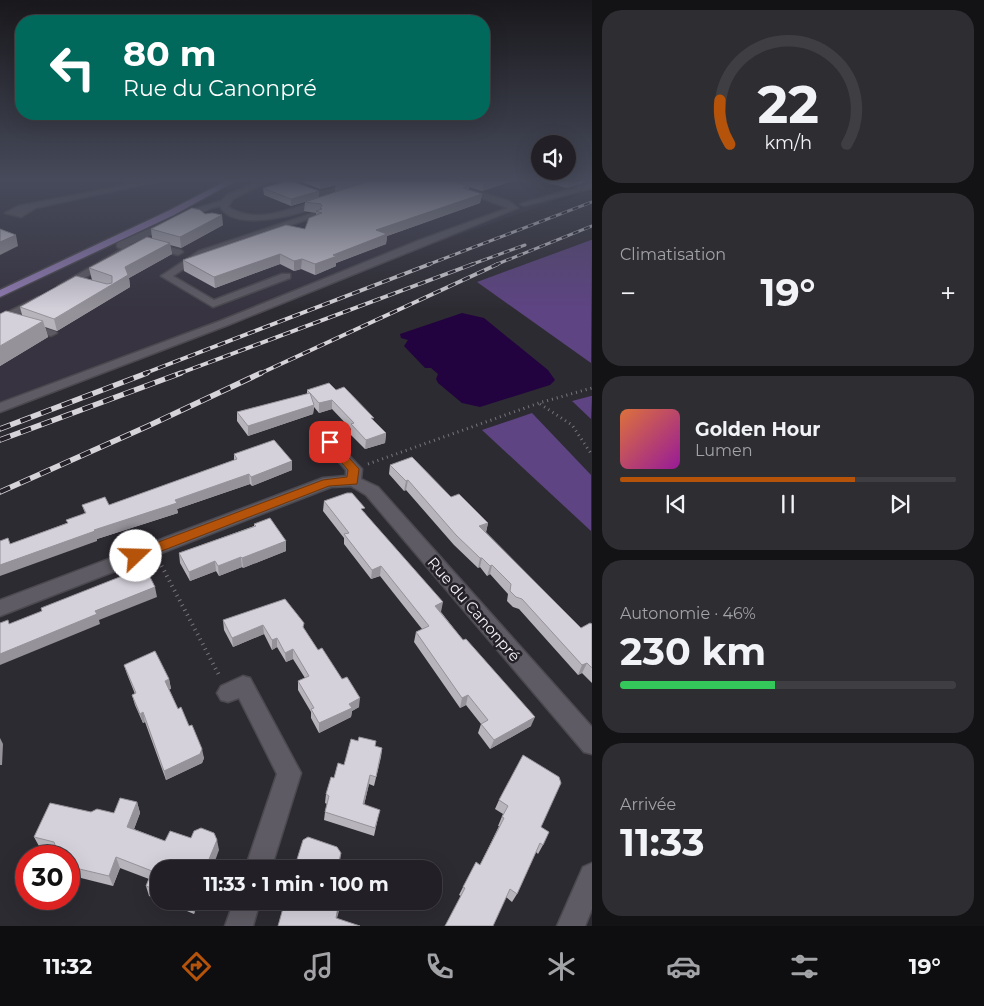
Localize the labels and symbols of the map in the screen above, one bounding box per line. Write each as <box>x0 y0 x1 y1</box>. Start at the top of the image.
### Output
pin <box>309 421 351 463</box>
position arrow <box>109 529 161 581</box>
street label: Rue du Canonpré <box>423 553 525 665</box>
speed limit sign: 30 <box>15 845 80 910</box>

